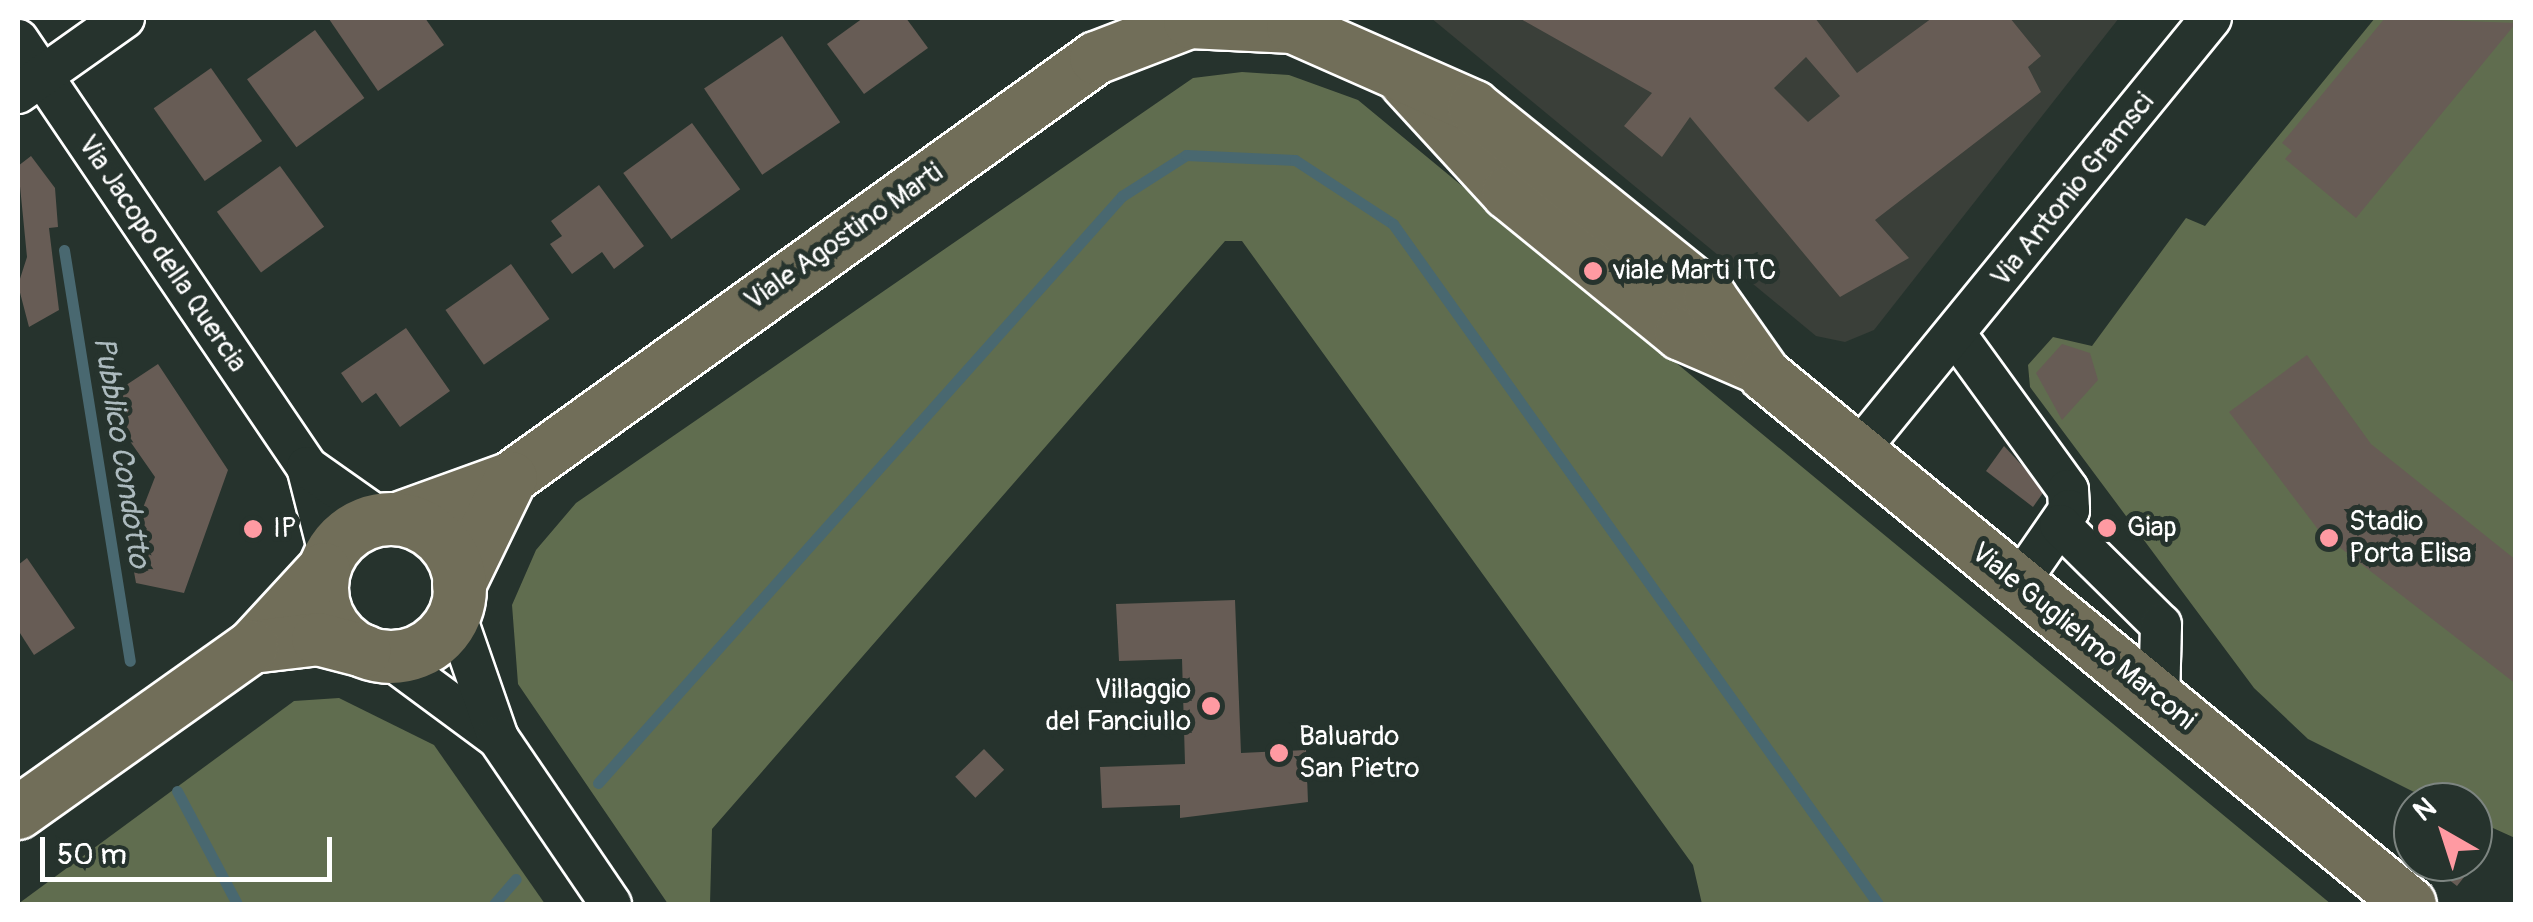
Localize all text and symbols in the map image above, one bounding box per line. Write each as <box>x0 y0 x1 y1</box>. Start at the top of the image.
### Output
street label: Via Antonio Gramsci <box>1984 86 2162 294</box>
street label: Via Jacopo della Quercia <box>70 129 254 379</box>
street label: Viale Agostino Marti <box>738 156 950 318</box>
place label: viale Marti ITC <box>1613 254 1776 288</box>
marker: viale Marti ITC <box>1582 260 1604 282</box>
water label: Pubblico Condotto <box>85 334 157 570</box>
place label: Stadio Porta Elisa <box>2349 505 2472 571</box>
place label: Giap <box>2127 511 2177 545</box>
place label: IP <box>273 512 296 546</box>
marker: Giap <box>2096 517 2118 539</box>
marker: IP <box>242 518 264 540</box>
marker: Stadio Porta Elisa <box>2318 527 2340 549</box>
street label: Viale Guglielmo Marconi <box>1964 536 2202 738</box>
place label: Villaggio del Fanciullo <box>1046 673 1191 739</box>
marker: Villaggio del Fanciullo <box>1200 695 1222 717</box>
place label: Baluardo San Pietro <box>1299 720 1419 786</box>
marker: Baluardo San Pietro <box>1268 742 1290 764</box>
north arrow <box>2393 782 2493 882</box>
text: N <box>2407 790 2443 829</box>
scale bar <box>45 817 338 879</box>
text: 50 m <box>57 836 127 873</box>

